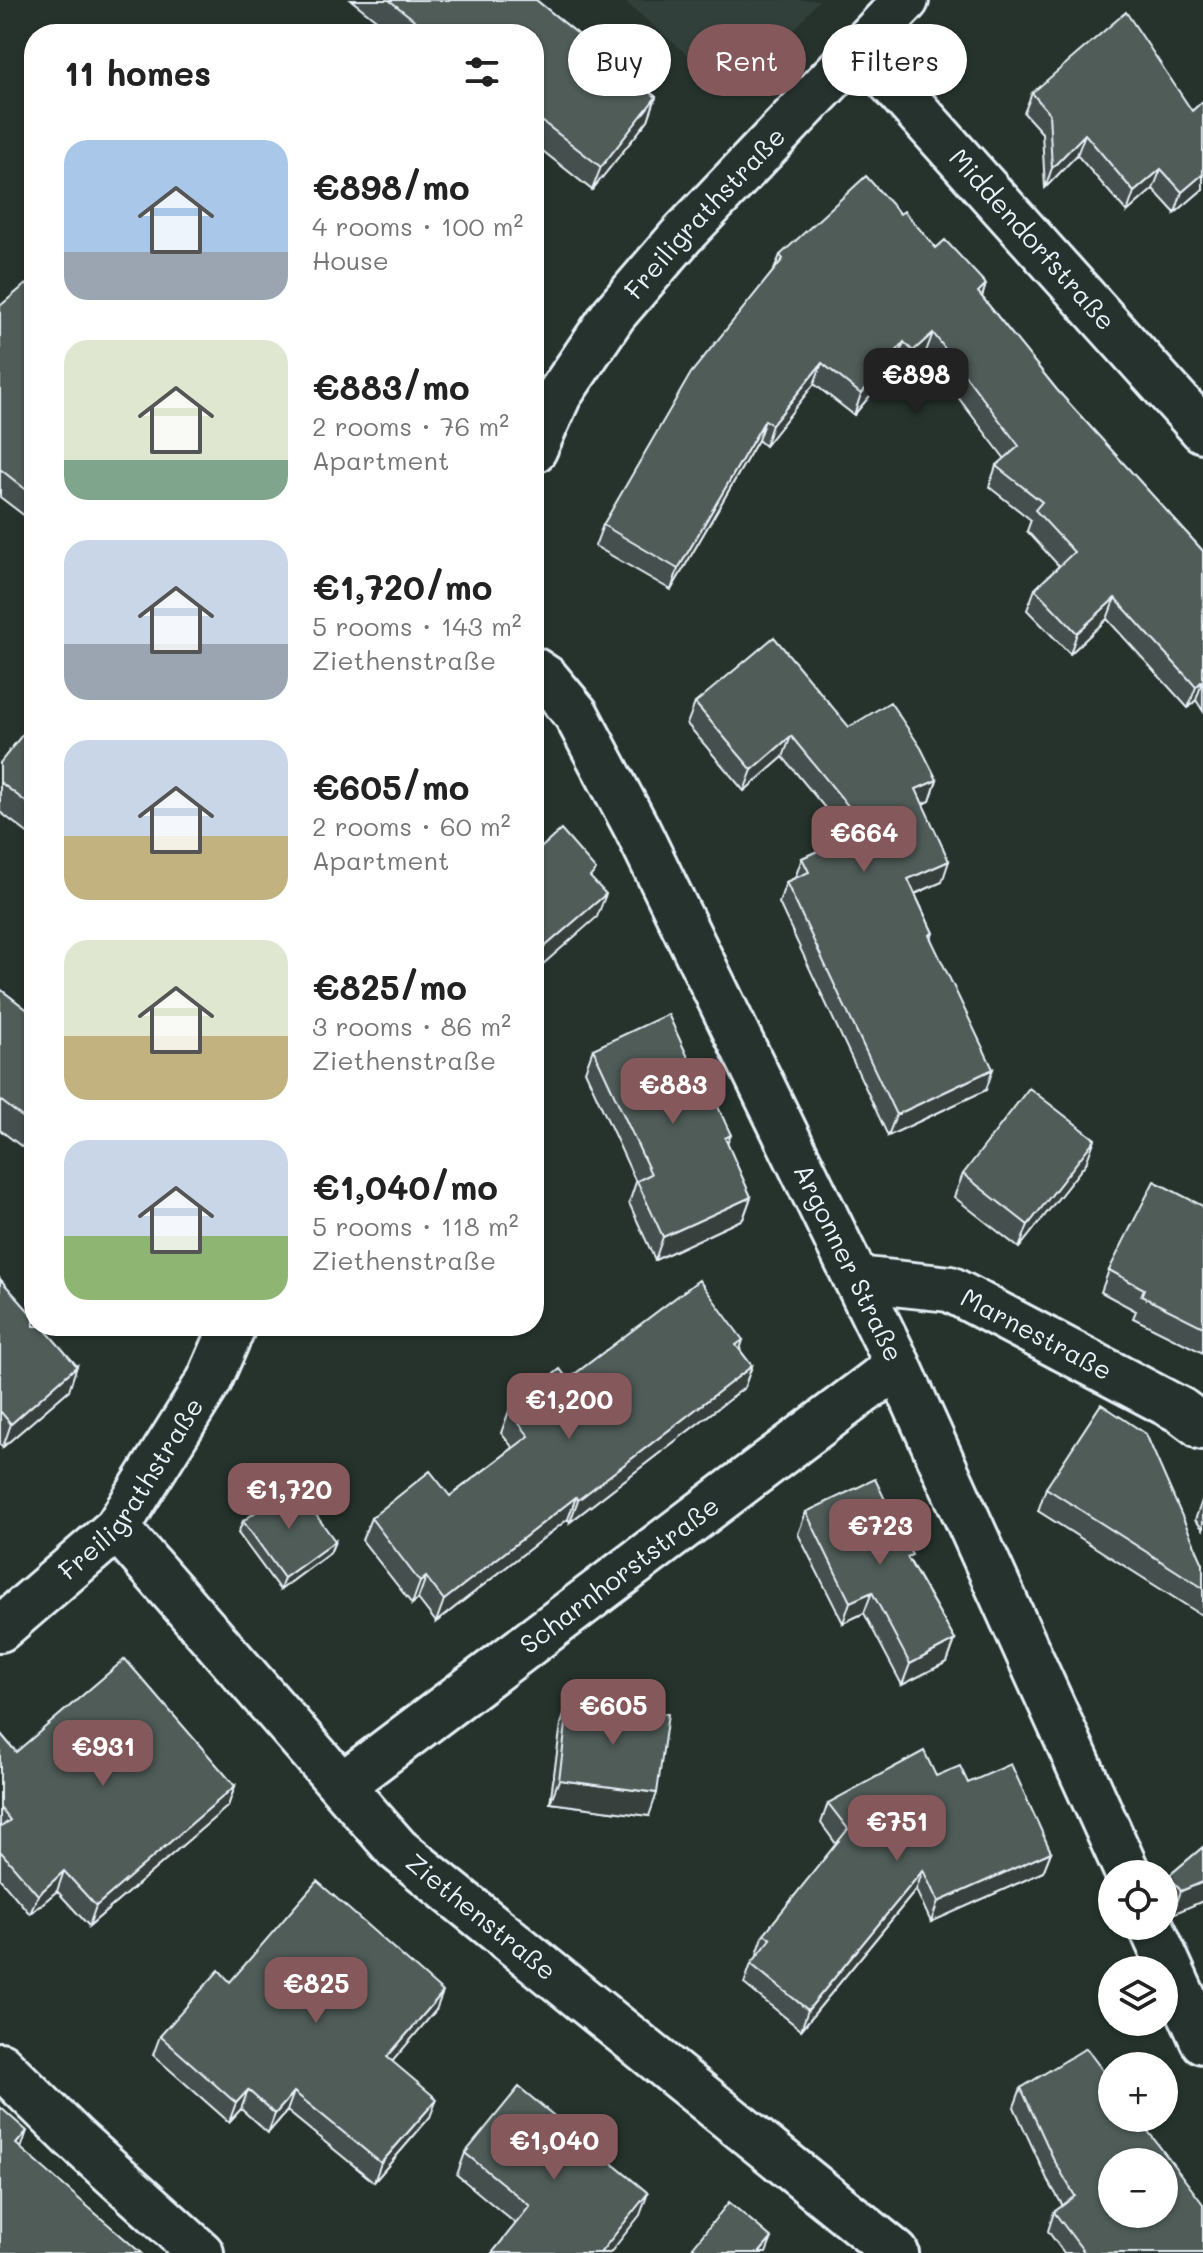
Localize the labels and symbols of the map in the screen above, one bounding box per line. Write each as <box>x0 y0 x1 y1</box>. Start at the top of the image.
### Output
street label: Freiligrathstraße <box>616 119 792 306</box>
street label: Middendorfstraße <box>942 141 1123 337</box>
pin: €898 <box>869 348 963 416</box>
pin: €664 <box>817 806 911 874</box>
pin: €883 <box>626 1058 720 1126</box>
street label: Argonner Straße <box>787 1158 912 1367</box>
street label: Marnestraße <box>955 1280 1118 1387</box>
pin: €1,200 <box>504 1373 634 1441</box>
street label: Freiligrathstraße <box>51 1391 211 1587</box>
pin: €1,720 <box>224 1463 354 1531</box>
street label: Scharnhorststraße <box>512 1488 726 1661</box>
pin: €723 <box>833 1499 927 1567</box>
pin: €605 <box>566 1679 660 1747</box>
pin: €931 <box>56 1720 150 1788</box>
pin: €751 <box>850 1795 944 1863</box>
street label: Ziethenstraße <box>399 1845 564 1987</box>
pin: €825 <box>269 1957 363 2025</box>
pin: €1,040 <box>489 2114 619 2182</box>

